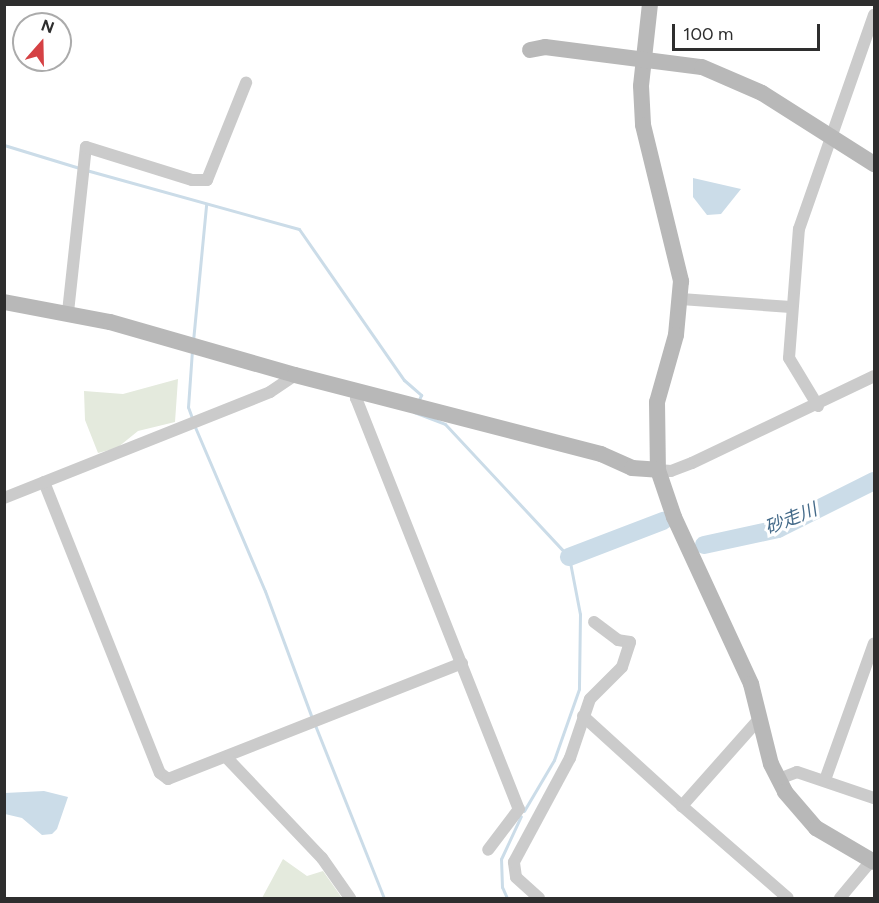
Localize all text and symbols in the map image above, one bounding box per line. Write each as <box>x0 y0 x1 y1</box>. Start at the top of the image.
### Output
north arrow <box>12 12 72 72</box>
scale bar <box>675 12 824 50</box>
text: N <box>39 15 57 38</box>
text: 100 m <box>683 23 733 45</box>
water label: 砂走川 <box>762 499 820 539</box>

